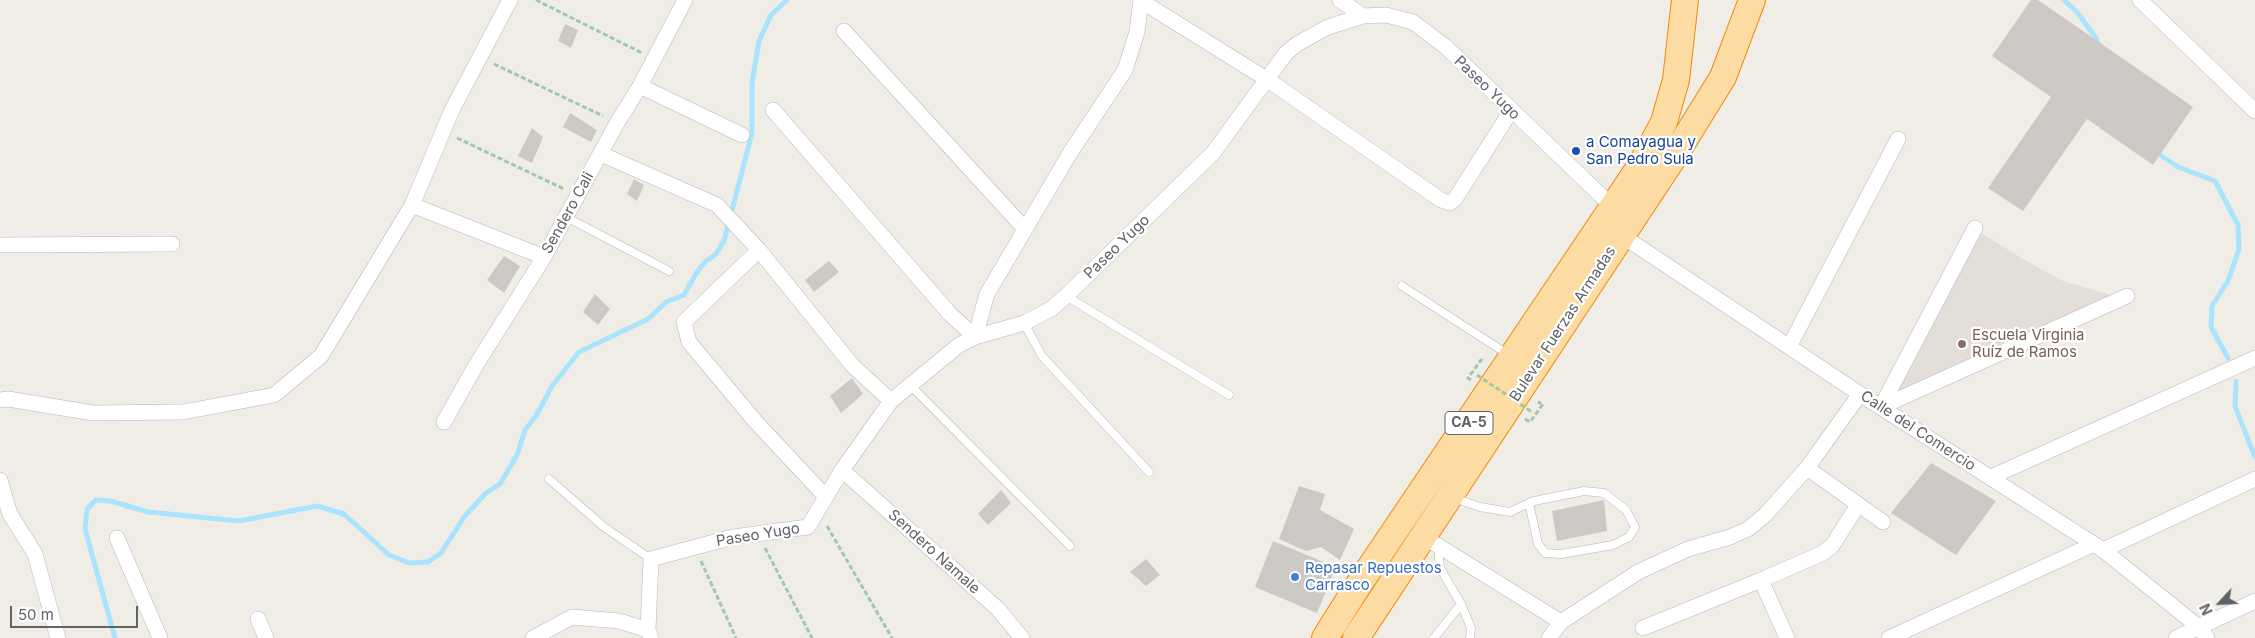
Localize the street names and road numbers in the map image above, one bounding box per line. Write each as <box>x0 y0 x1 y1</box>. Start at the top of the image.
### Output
street label: Paseo Yugo <box>1450 52 1524 124</box>
street label: Sendero Cali <box>538 169 598 257</box>
street label: Paseo Yugo <box>1080 211 1154 283</box>
street label: Bulevar Fuerzas Armadas <box>1506 243 1620 405</box>
street label: Calle del Comercio <box>1857 387 1979 475</box>
road number: CA-5 <box>1445 412 1493 434</box>
street label: Sendero Namale <box>884 506 984 598</box>
street label: Paseo Yugo <box>715 519 801 551</box>

